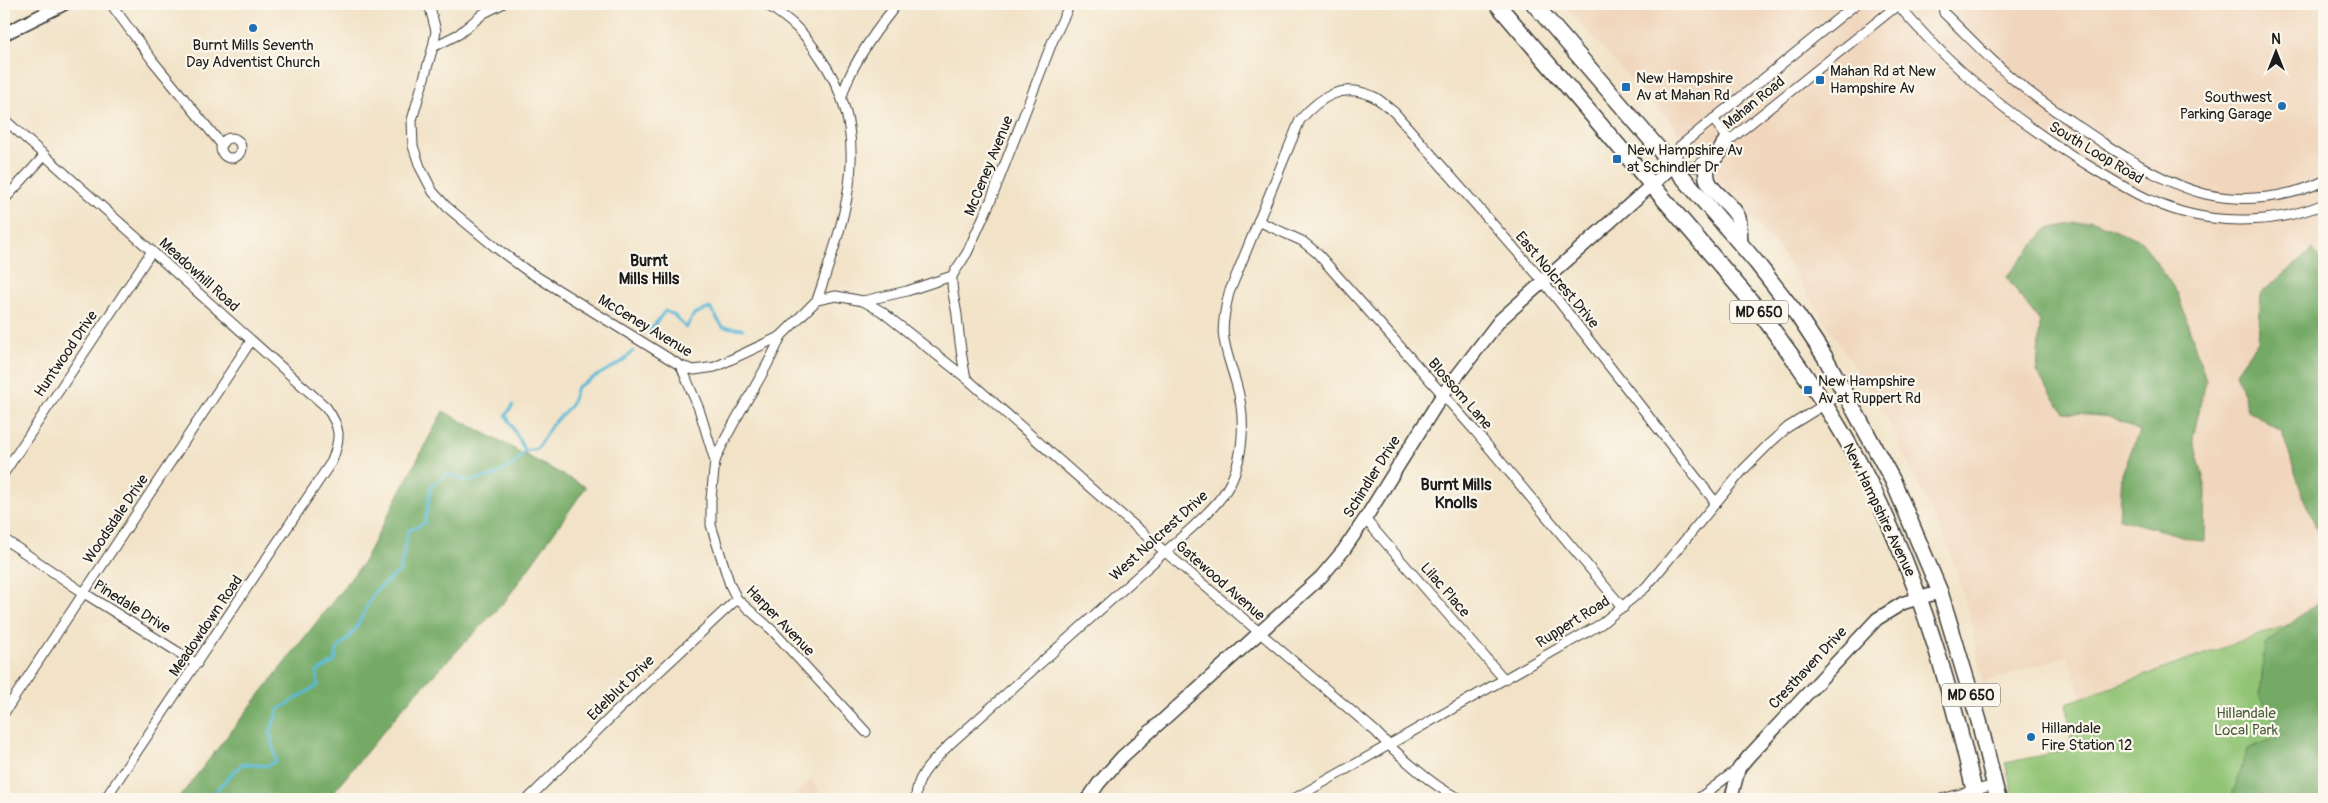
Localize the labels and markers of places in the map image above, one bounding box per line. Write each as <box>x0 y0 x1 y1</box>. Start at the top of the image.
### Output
marker: Burnt Mills Seventh Day Adventist Church <box>247 22 259 34</box>
place label: Burnt Mills Seventh Day Adventist Church <box>186 36 320 72</box>
place label: Mahan Rd at New Hampshire Av <box>1830 62 1936 98</box>
place label: New Hampshire Av at Mahan Rd <box>1636 69 1733 105</box>
marker: Mahan Rd at New Hampshire Av <box>1814 74 1826 86</box>
marker: New Hampshire Av at Mahan Rd <box>1620 81 1632 93</box>
place label: Southwest Parking Garage <box>2180 88 2273 124</box>
marker: Southwest Parking Garage <box>2276 100 2288 112</box>
place label: New Hampshire Av at Schindler Dr <box>1627 141 1743 177</box>
marker: New Hampshire Av at Schindler Dr <box>1611 153 1623 165</box>
place label: New Hampshire Av at Ruppert Rd <box>1818 372 1921 408</box>
marker: New Hampshire Av at Ruppert Rd <box>1802 384 1814 396</box>
place label: Hillandale Fire Station 12 <box>2041 719 2132 755</box>
marker: Hillandale Fire Station 12 <box>2025 731 2037 743</box>

